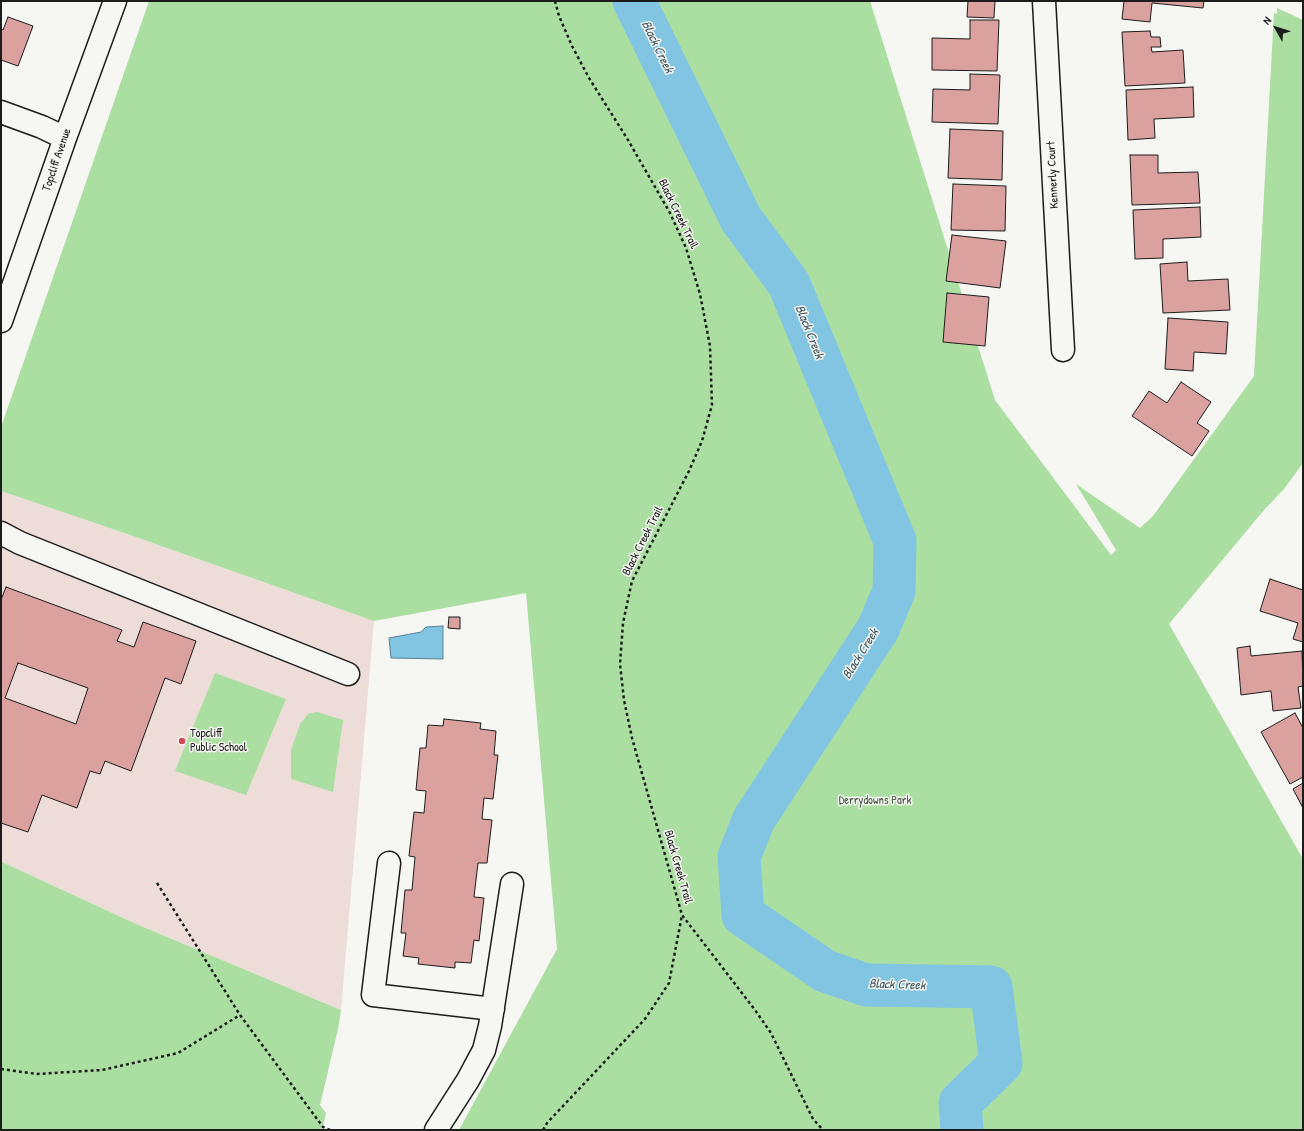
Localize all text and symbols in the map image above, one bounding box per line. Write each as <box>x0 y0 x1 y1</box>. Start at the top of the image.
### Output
north arrow <box>1256 8 1296 48</box>
text: N <box>1259 14 1274 27</box>
water label: Black Creek <box>638 18 676 76</box>
street label: Topcliff Avenue <box>40 127 74 193</box>
street label: Kennerly Court <box>1044 141 1062 209</box>
street label: Black Creek Trail <box>655 177 701 251</box>
water label: Black Creek <box>791 303 827 361</box>
street label: Black Creek Trail <box>619 504 667 578</box>
water label: Black Creek <box>839 626 883 682</box>
place label: Topcliff Public School <box>190 727 247 755</box>
marker: Topcliff Public School <box>177 736 187 746</box>
park label: Derrydowns Park <box>839 794 911 808</box>
street label: Black Creek Trail <box>661 829 695 905</box>
water label: Black Creek <box>869 976 925 994</box>

